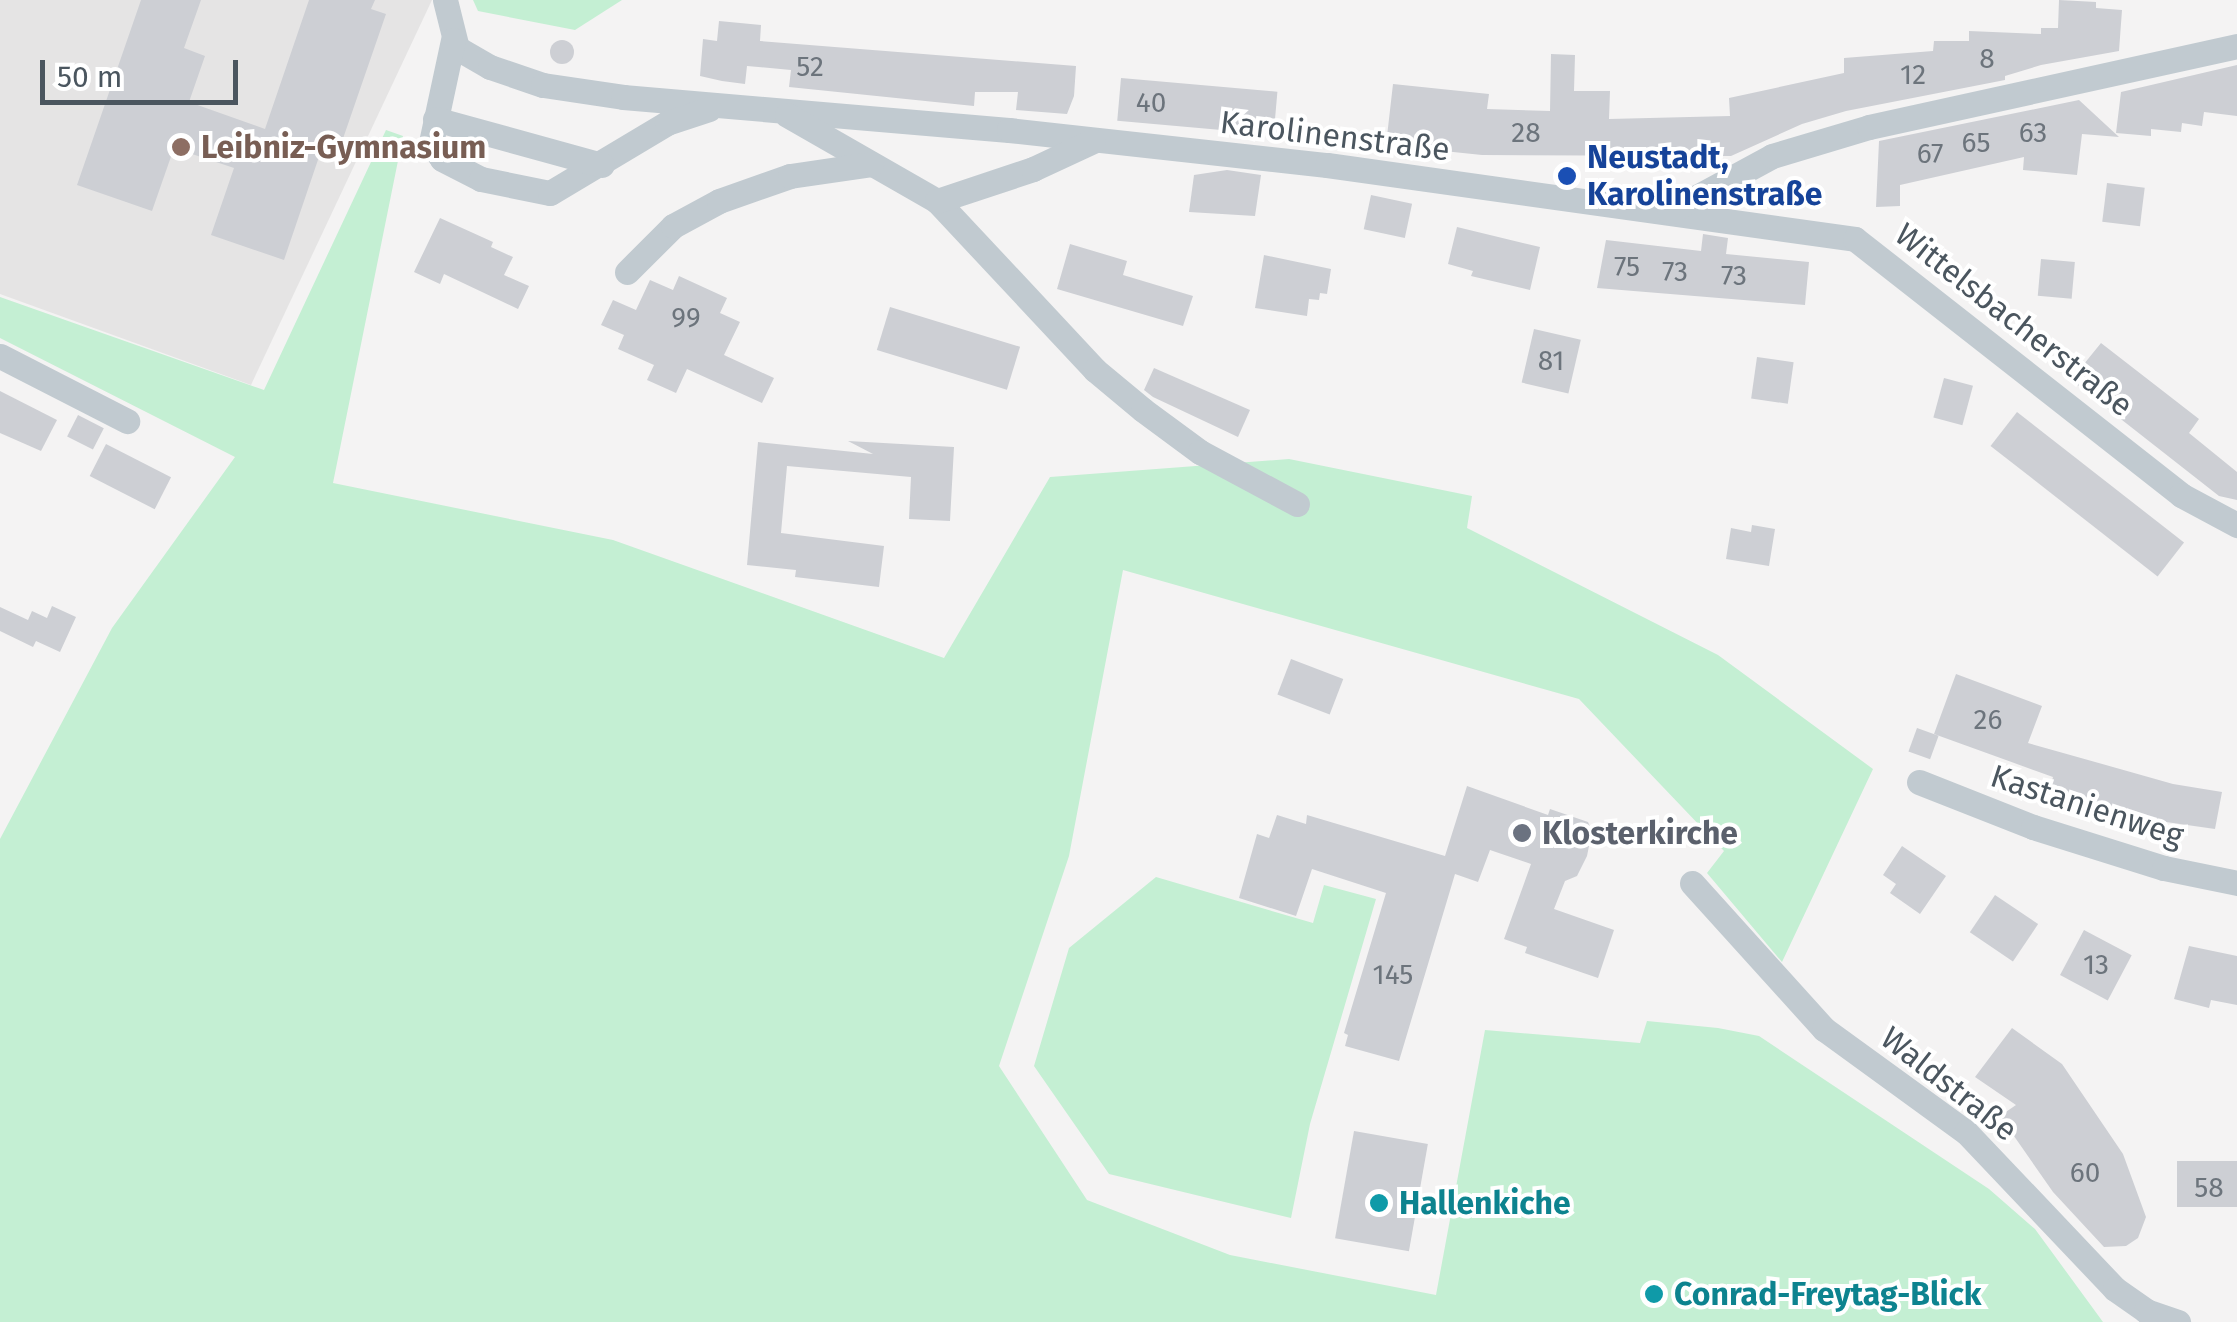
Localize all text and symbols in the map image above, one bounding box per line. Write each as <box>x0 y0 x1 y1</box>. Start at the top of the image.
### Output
scale bar <box>45 40 242 102</box>
house number: 8 <box>1979 42 1995 76</box>
house number: 52 <box>796 50 824 84</box>
house number: 12 <box>1900 58 1926 92</box>
text: 50 m <box>57 59 122 95</box>
house number: 40 <box>1136 86 1166 120</box>
street label: Karolinenstraße <box>1218 103 1452 169</box>
house number: 28 <box>1511 116 1541 150</box>
house number: 63 <box>2019 116 2047 150</box>
house number: 65 <box>1962 126 1990 160</box>
place label: Leibniz-Gymnasium <box>201 128 486 166</box>
marker: Leibniz-Gymnasium <box>170 136 192 158</box>
house number: 67 <box>1917 137 1943 171</box>
place label: Neustadt, Karolinenstraße <box>1587 139 1822 214</box>
marker: Neustadt, Karolinenstraße <box>1556 165 1578 187</box>
street label: Wittelsbacherstraße <box>1888 215 2140 425</box>
house number: 75 <box>1614 250 1640 284</box>
house number: 73 <box>1662 255 1688 289</box>
house number: 73 <box>1721 259 1747 293</box>
house number: 99 <box>671 301 701 335</box>
house number: 81 <box>1538 344 1564 378</box>
house number: 26 <box>1974 703 2002 737</box>
street label: Kastanienweg <box>1986 757 2188 855</box>
place label: Klosterkirche <box>1542 814 1738 852</box>
marker: Klosterkirche <box>1511 822 1533 844</box>
house number: 13 <box>2083 948 2109 982</box>
house number: 145 <box>1373 958 1413 992</box>
street label: Waldstraße <box>1873 1019 2025 1149</box>
house number: 60 <box>2070 1156 2100 1190</box>
house number: 58 <box>2194 1171 2224 1205</box>
place label: Hallenkiche <box>1399 1184 1571 1222</box>
marker: Hallenkiche <box>1368 1192 1390 1214</box>
place label: Conrad-Freytag-Blick <box>1674 1275 1981 1313</box>
marker: Conrad-Freytag-Blick <box>1643 1283 1665 1305</box>

